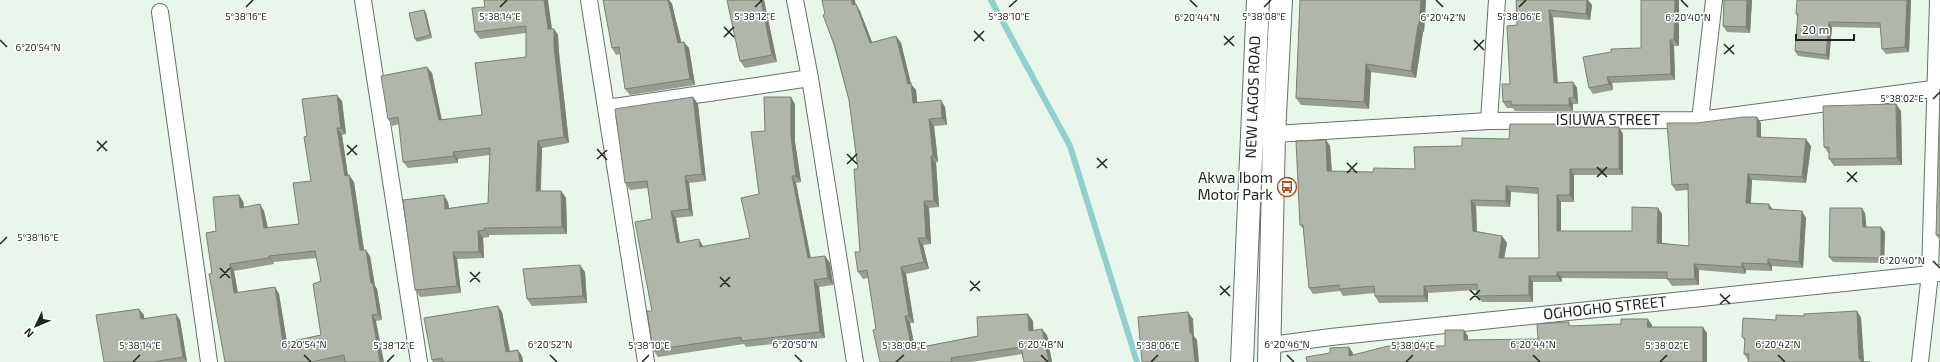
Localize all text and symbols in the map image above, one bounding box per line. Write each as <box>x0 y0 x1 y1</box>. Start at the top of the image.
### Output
text: 5°38'16"E <box>225 10 267 22</box>
text: 5°38'14"E <box>479 10 521 22</box>
text: 5°38'12"E <box>734 10 776 22</box>
text: 5°38'10"E <box>988 10 1030 22</box>
text: 5°38'08"E <box>1242 10 1286 22</box>
text: 5°38'06"E <box>1497 10 1541 22</box>
text: 6°20'44"N <box>1174 11 1220 23</box>
text: 6°20'42"N <box>1420 11 1466 23</box>
text: 6°20'40"N <box>1665 11 1711 23</box>
scale bar <box>1796 16 1854 42</box>
text: 20 m <box>1802 22 1829 36</box>
street label: NEW LAGOS ROAD <box>1241 35 1263 159</box>
text: 6°20'54"N <box>15 41 61 53</box>
text: 5°38'02"E <box>1880 92 1924 104</box>
street label: ISIUWA STREET <box>1556 110 1660 128</box>
place label: Akwa Ibom Motor Park <box>1197 168 1273 203</box>
bus stop icon: Akwa Ibom Motor Park <box>1276 176 1298 198</box>
text: 5°38'16"E <box>17 231 59 243</box>
text: 6°20'40"N <box>1879 254 1925 266</box>
street label: OGHOGHO STREET <box>1542 292 1668 322</box>
north arrow <box>16 306 56 346</box>
text: N <box>21 326 36 341</box>
text: 6°20'54"N <box>281 338 327 350</box>
text: 6°20'52"N <box>528 338 572 350</box>
text: 6°20'50"N <box>772 338 818 350</box>
text: 6°20'48"N <box>1018 338 1064 350</box>
text: 6°20'46"N <box>1264 338 1310 350</box>
text: 6°20'44"N <box>1510 338 1556 350</box>
text: 6°20'42"N <box>1755 338 1801 350</box>
text: 5°38'14"E <box>119 339 161 351</box>
text: 5°38'12"E <box>373 339 415 351</box>
text: 5°38'10"E <box>628 339 670 351</box>
text: 5°38'08"E <box>882 339 926 351</box>
text: 5°38'06"E <box>1136 339 1180 351</box>
text: 5°38'04"E <box>1391 339 1435 351</box>
text: 5°38'02"E <box>1645 339 1689 351</box>

